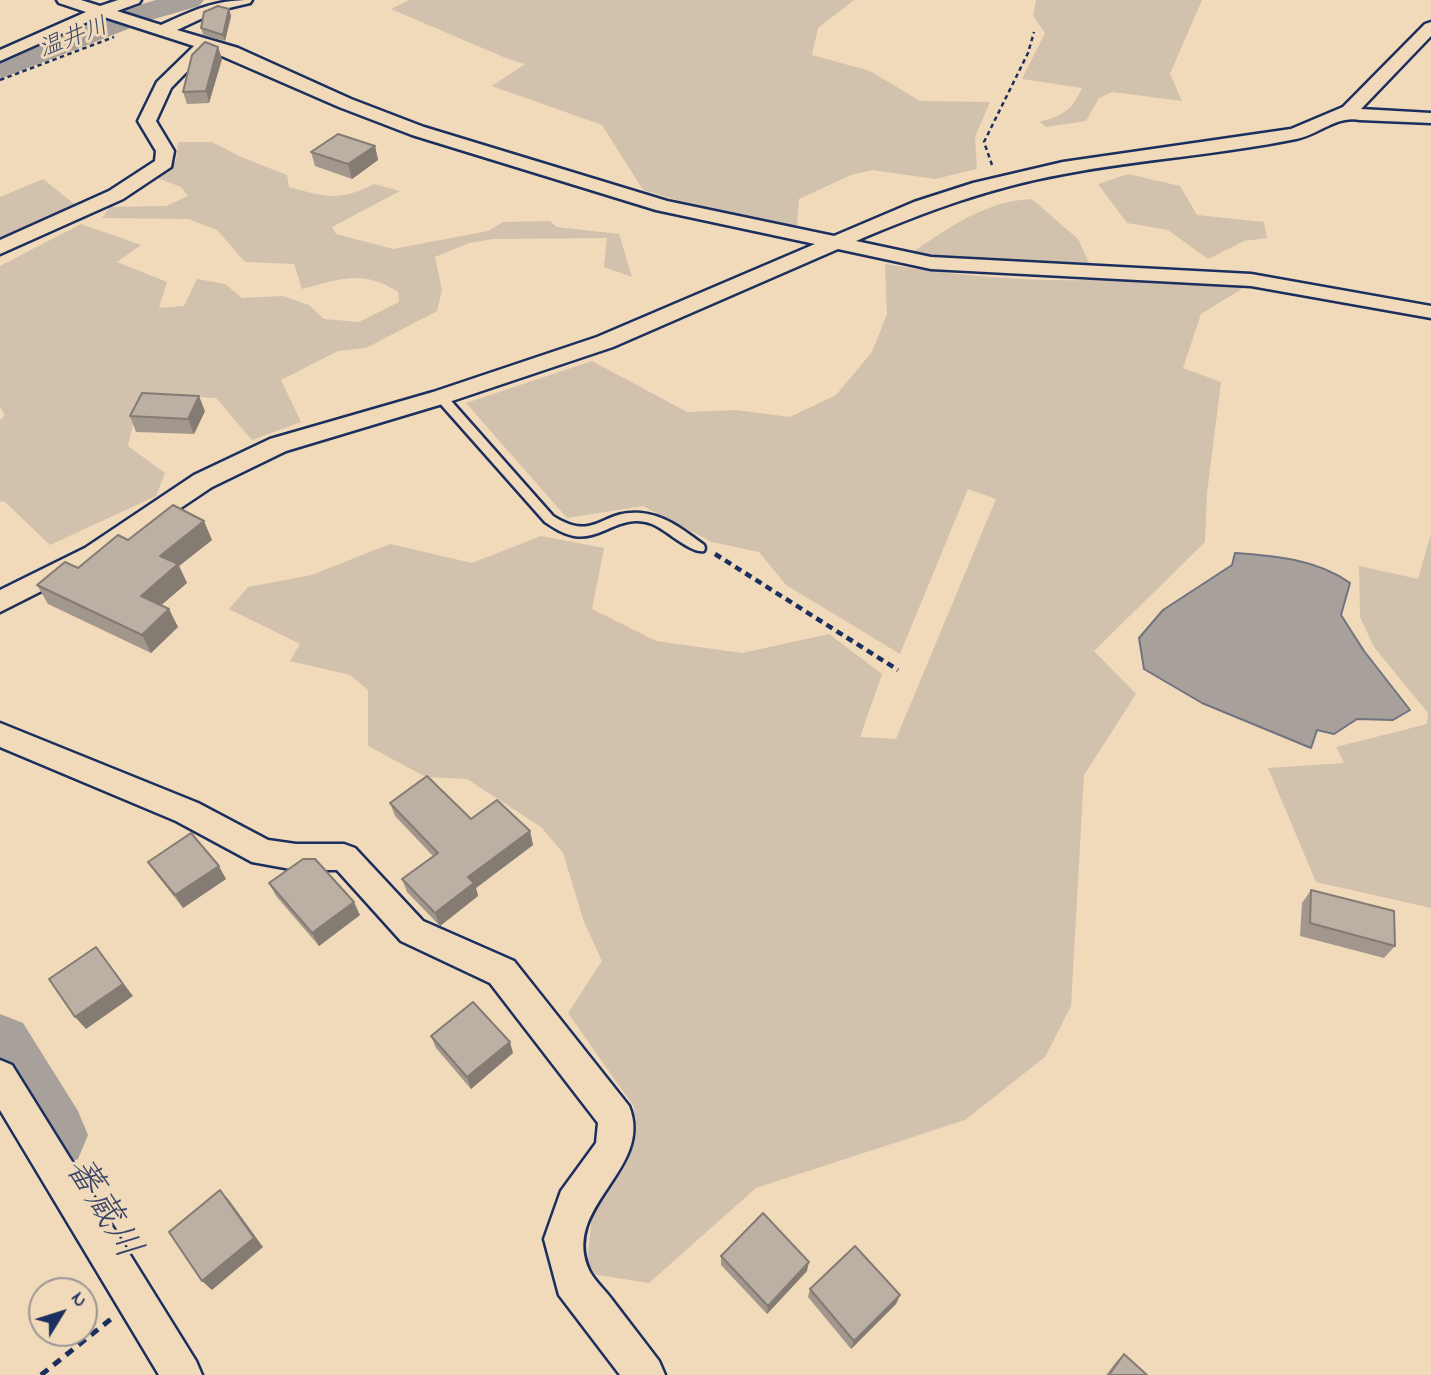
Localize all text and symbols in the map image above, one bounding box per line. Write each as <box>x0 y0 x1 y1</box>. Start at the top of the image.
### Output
water label: 温井川 <box>35 14 113 66</box>
water label: 蕃蔵川 <box>52 1151 148 1269</box>
north arrow <box>28 1277 98 1347</box>
text: N <box>64 1287 93 1313</box>

